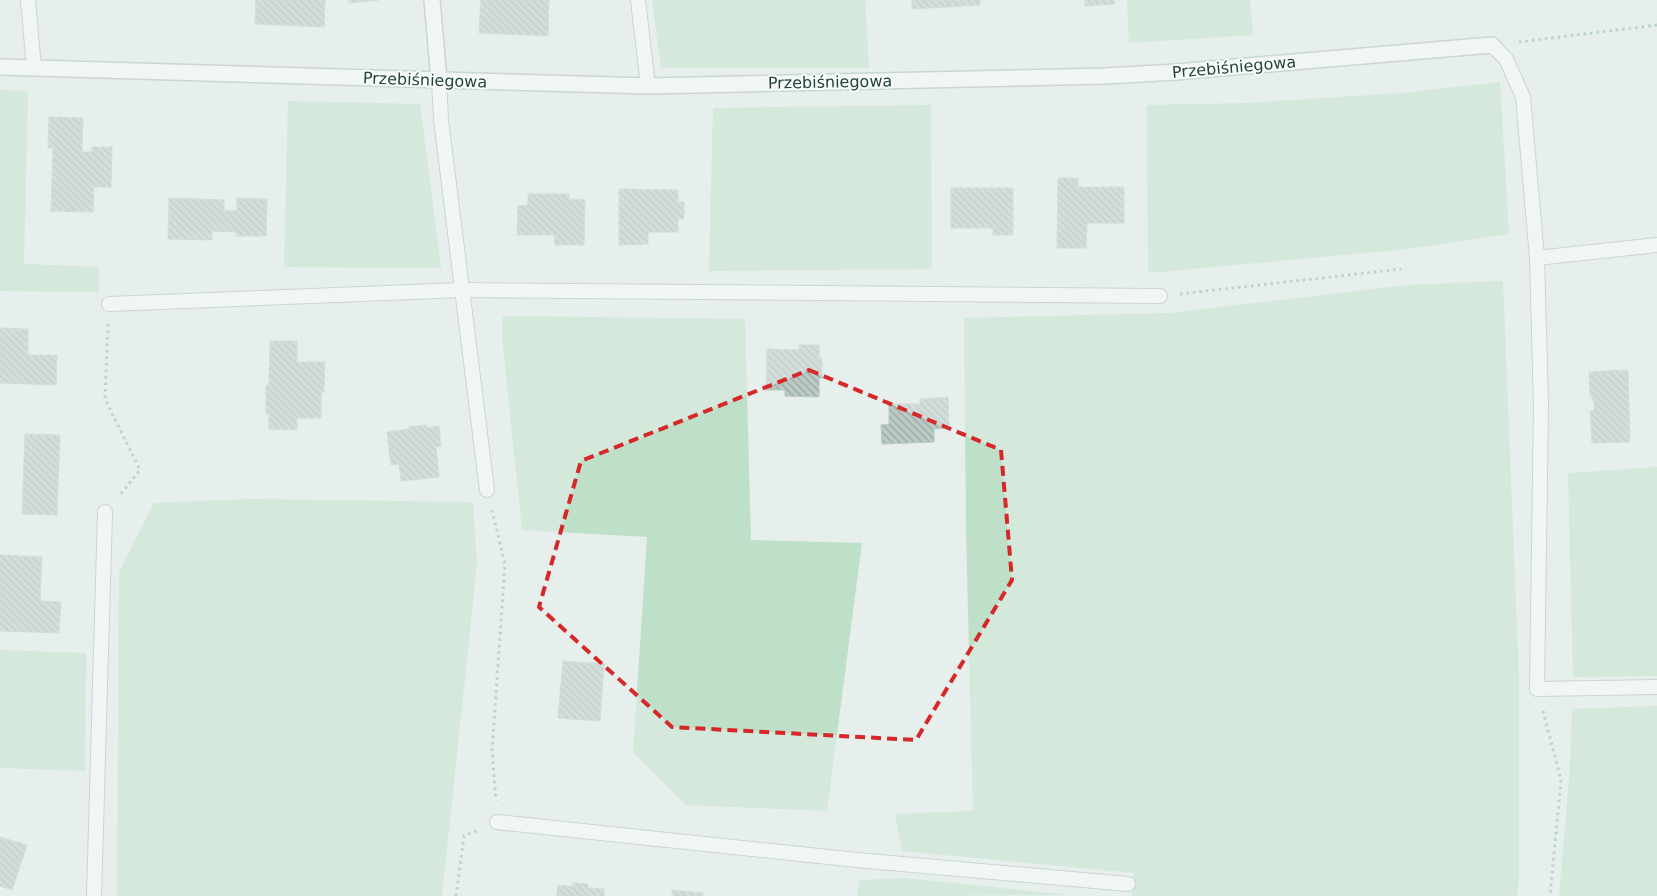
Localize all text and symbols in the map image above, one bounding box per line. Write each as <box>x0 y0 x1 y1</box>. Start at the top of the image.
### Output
street label: Przebiśniegowa <box>1171 52 1297 82</box>
street label: Przebiśniegowa <box>363 68 487 92</box>
street label: Przebiśniegowa <box>768 71 892 93</box>

